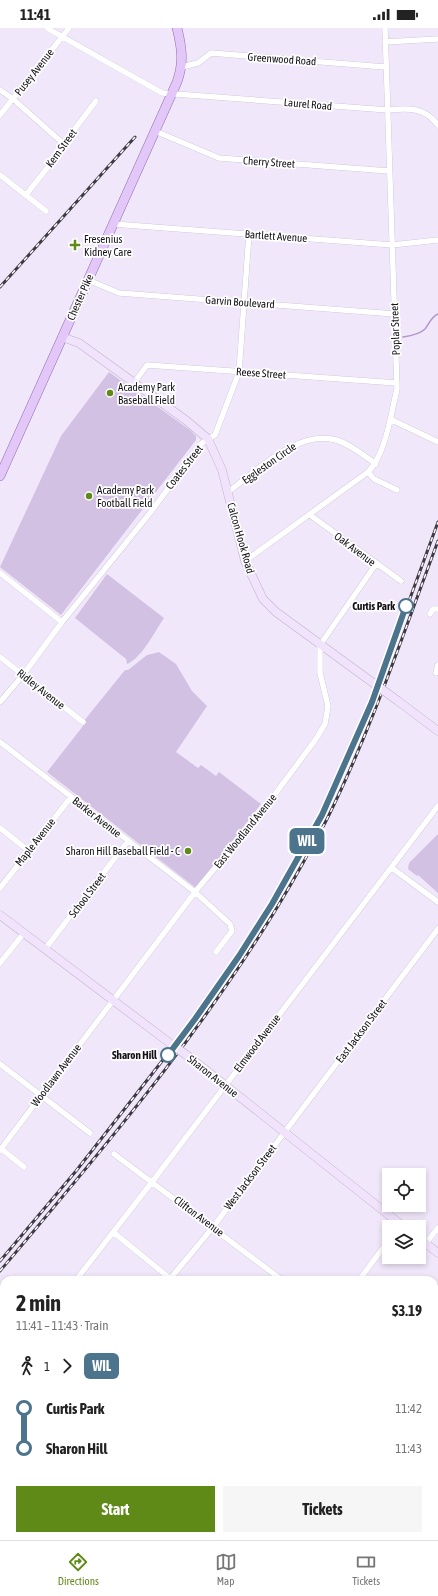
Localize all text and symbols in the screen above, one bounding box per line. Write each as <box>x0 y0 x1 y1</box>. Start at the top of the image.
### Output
text: 11:41 <box>20 6 51 23</box>
street label: Pusey Avenue <box>12 46 56 98</box>
street label: Greenwood Road <box>247 51 317 67</box>
street label: Laurel Road <box>283 96 333 112</box>
street label: Kern Street <box>43 127 79 169</box>
street label: Cherry Street <box>243 154 295 170</box>
street label: Bartlett Avenue <box>244 228 308 244</box>
place label: Fresenius Kidney Care <box>84 233 132 258</box>
marker: Fresenius Kidney Care <box>69 239 81 251</box>
street label: Chester Pike <box>64 272 96 322</box>
street label: Garvin Boulevard <box>205 294 275 310</box>
street label: Poplar Street <box>388 303 402 355</box>
street label: Reese Street <box>236 365 286 381</box>
place label: Academy Park Baseball Field <box>118 381 175 406</box>
marker: Academy Park Baseball Field <box>105 388 115 398</box>
street label: Eggleston Circle <box>240 440 298 486</box>
street label: Coates Street <box>163 442 205 492</box>
place label: Academy Park Football Field <box>97 484 154 509</box>
marker: Academy Park Football Field <box>84 491 94 501</box>
street label: Calcon Hook Road <box>225 501 257 575</box>
street label: Oak Avenue <box>332 530 378 568</box>
marker: Curtis Park <box>398 598 414 614</box>
place label: Curtis Park <box>352 600 395 612</box>
street label: Ridley Avenue <box>15 667 67 711</box>
street label: East Woodland Avenue <box>211 791 279 871</box>
street label: Barker Avenue <box>70 794 124 840</box>
street label: Maple Avenue <box>13 816 57 868</box>
line badge: WIL <box>284 828 330 854</box>
text: WIL <box>297 833 317 849</box>
place label: Sharon Hill Baseball Field - C <box>66 845 180 857</box>
marker: Sharon Hill Baseball Field - C <box>183 846 193 856</box>
street label: School Street <box>66 870 108 920</box>
street label: East Jackson Street <box>333 997 389 1065</box>
street label: Elmwood Avenue <box>231 1012 283 1074</box>
street label: Woodlawn Avenue <box>29 1041 83 1109</box>
marker: Sharon Hill <box>160 1047 176 1063</box>
place label: Sharon Hill <box>112 1049 158 1061</box>
street label: Sharon Avenue <box>185 1053 241 1099</box>
street label: West Jackson Street <box>222 1142 278 1212</box>
map controls <box>382 1168 426 1264</box>
button: locate <box>382 1168 426 1212</box>
street label: Clifton Avenue <box>172 1193 226 1239</box>
button: layers <box>382 1220 426 1264</box>
text: 2 min <box>16 1290 61 1316</box>
text: $3.19 <box>392 1302 422 1319</box>
text: 11:41 – 11:43 · Train <box>16 1318 108 1333</box>
icon: walk <box>16 1355 38 1377</box>
icon: forward <box>56 1355 78 1377</box>
text: WIL <box>92 1358 111 1374</box>
text: 1 <box>44 1359 50 1374</box>
text: Curtis Park <box>46 1400 104 1417</box>
text: 11:42 <box>395 1401 422 1416</box>
text: Sharon Hill <box>46 1440 107 1457</box>
text: 11:43 <box>395 1441 422 1456</box>
button: Start <box>16 1486 215 1532</box>
button: Tickets <box>223 1486 422 1532</box>
tab: Directions <box>58 1551 99 1587</box>
tab: Map <box>215 1551 237 1587</box>
tab: Tickets <box>352 1551 380 1587</box>

